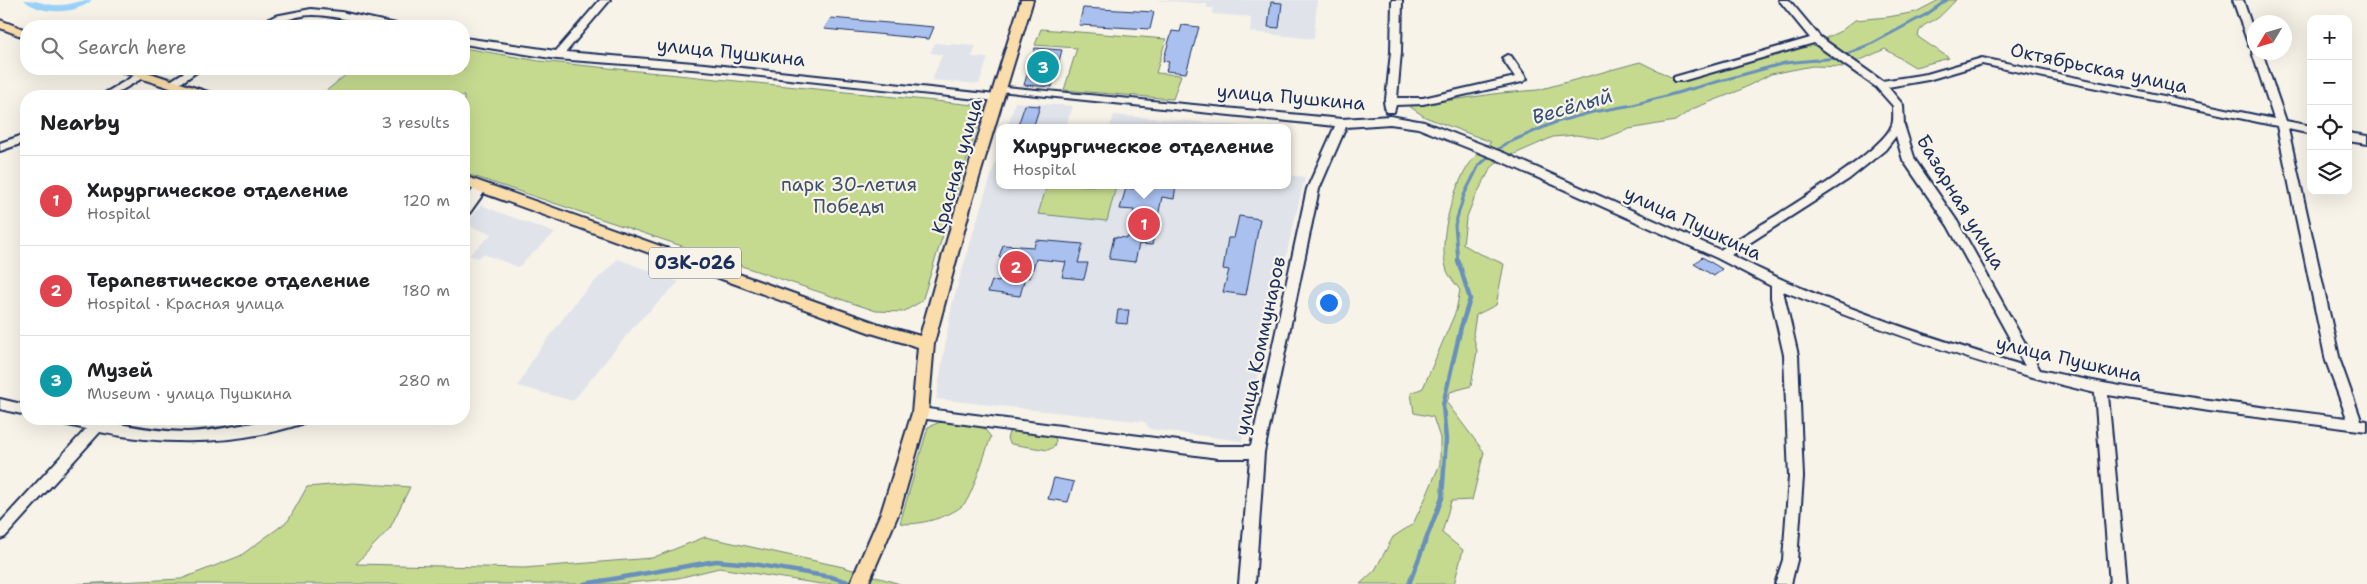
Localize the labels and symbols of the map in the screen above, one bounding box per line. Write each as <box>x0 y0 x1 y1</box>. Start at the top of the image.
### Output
north arrow <box>2247 15 2292 60</box>
street label: улица Пушкина <box>656 32 807 72</box>
street label: Октябрьская улица <box>2008 37 2190 99</box>
pin: 3 <box>1027 48 1059 86</box>
street label: улица Пушкина <box>1216 78 1367 116</box>
water label: Весёлый <box>1529 82 1615 130</box>
street label: Красная улица <box>926 95 988 237</box>
street label: Базарная улица <box>1911 130 2011 274</box>
park label: парк 30-летия Победы <box>781 172 917 219</box>
street label: улица Пушкина <box>1620 180 1766 266</box>
pin: 1 <box>1128 205 1160 243</box>
road number: 03К-026 <box>649 248 741 278</box>
pin: 2 <box>1000 248 1032 286</box>
street label: улица Коммунаров <box>1229 254 1291 438</box>
your location <box>1316 290 1342 316</box>
street label: улица Пушкина <box>1994 330 2145 388</box>

